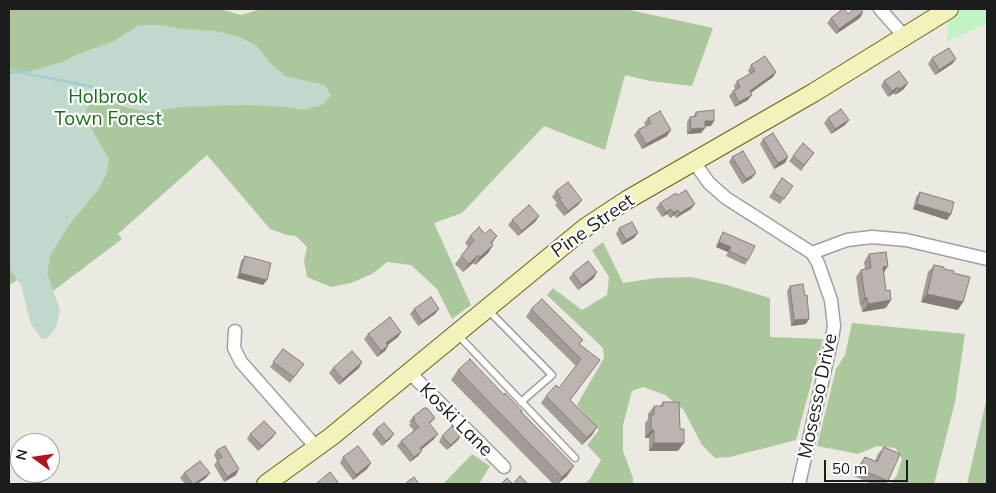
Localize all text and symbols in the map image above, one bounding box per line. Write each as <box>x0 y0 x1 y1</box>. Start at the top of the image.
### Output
park label: Holbrook Town Forest <box>54 86 162 130</box>
street label: Pine Street <box>547 189 639 263</box>
street label: Mosesso Drive <box>794 331 842 461</box>
street label: Koski Lane <box>414 378 498 462</box>
north arrow <box>10 433 60 483</box>
text: N <box>11 447 31 462</box>
scale bar <box>826 450 910 482</box>
text: 50 m <box>832 459 867 478</box>

